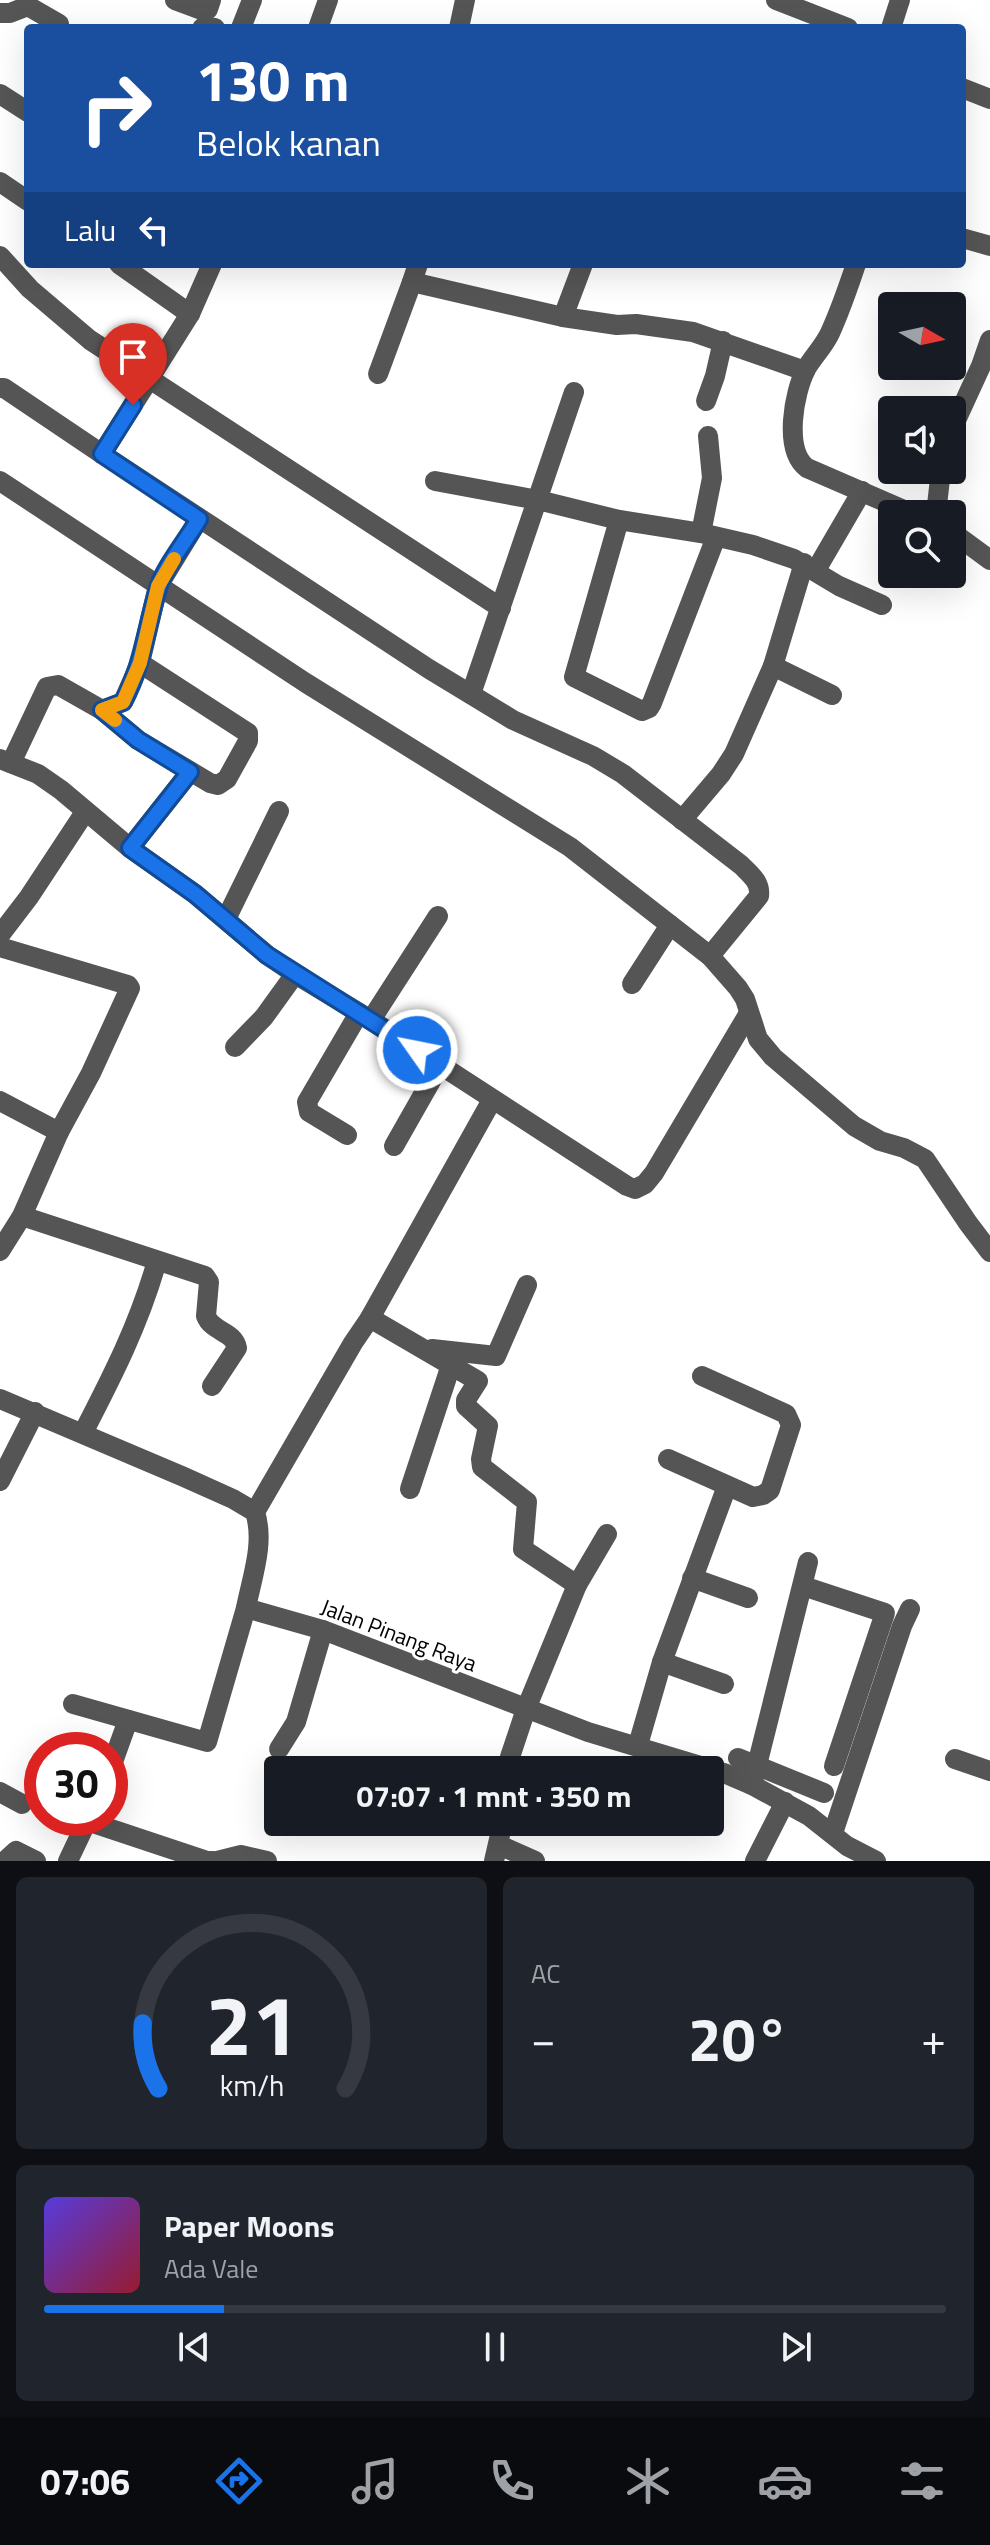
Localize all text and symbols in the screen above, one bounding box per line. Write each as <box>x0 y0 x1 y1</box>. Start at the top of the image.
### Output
text: 130 m <box>196 38 349 123</box>
icon: right <box>64 56 168 160</box>
text: Belok kanan <box>196 115 381 170</box>
text: Lalu <box>64 207 116 253</box>
icon: left <box>132 208 176 252</box>
north arrow <box>878 292 966 380</box>
map controls <box>878 292 966 588</box>
pin <box>99 323 167 405</box>
icon: arrive <box>111 335 155 379</box>
button: sound <box>878 396 966 484</box>
button: search <box>878 500 966 588</box>
position arrow <box>375 1008 459 1092</box>
street label: Jalan Pinang Raya <box>316 1590 482 1680</box>
speed limit sign: 30 <box>24 1732 128 1836</box>
text: 07:07 · 1 mnt · 350 m <box>357 1773 631 1819</box>
text: AC <box>531 1954 560 1993</box>
text: 21 <box>205 1961 298 2087</box>
text: 20° <box>688 1993 789 2084</box>
text: − <box>531 2005 556 2072</box>
text: + <box>921 2005 946 2072</box>
text: km/h <box>219 2064 284 2107</box>
text: Paper Moons <box>164 2203 334 2249</box>
text: Ada Vale <box>164 2249 258 2288</box>
icon: previous <box>172 2325 216 2369</box>
icon: pause <box>473 2325 517 2369</box>
icon: next <box>774 2325 818 2369</box>
icon: directions <box>211 2453 267 2509</box>
icon: music <box>347 2453 403 2509</box>
icon: phone <box>484 2453 540 2509</box>
icon: climate <box>620 2453 676 2509</box>
icon: car <box>757 2453 813 2509</box>
icon: filters <box>894 2453 950 2509</box>
text: 07:06 <box>40 2454 130 2509</box>

